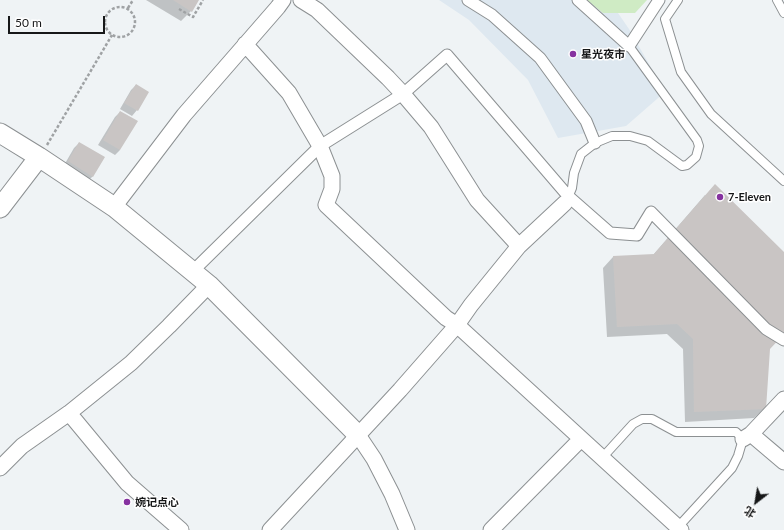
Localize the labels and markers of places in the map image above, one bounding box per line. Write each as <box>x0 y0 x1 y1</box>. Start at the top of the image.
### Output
place label: 星光夜市 <box>581 47 625 61</box>
marker: 星光夜市 <box>568 49 578 59</box>
place label: 7-Eleven <box>728 190 771 204</box>
marker: 7-Eleven <box>715 192 725 202</box>
place label: 婉记点心 <box>135 495 179 509</box>
marker: 婉记点心 <box>122 497 132 507</box>

